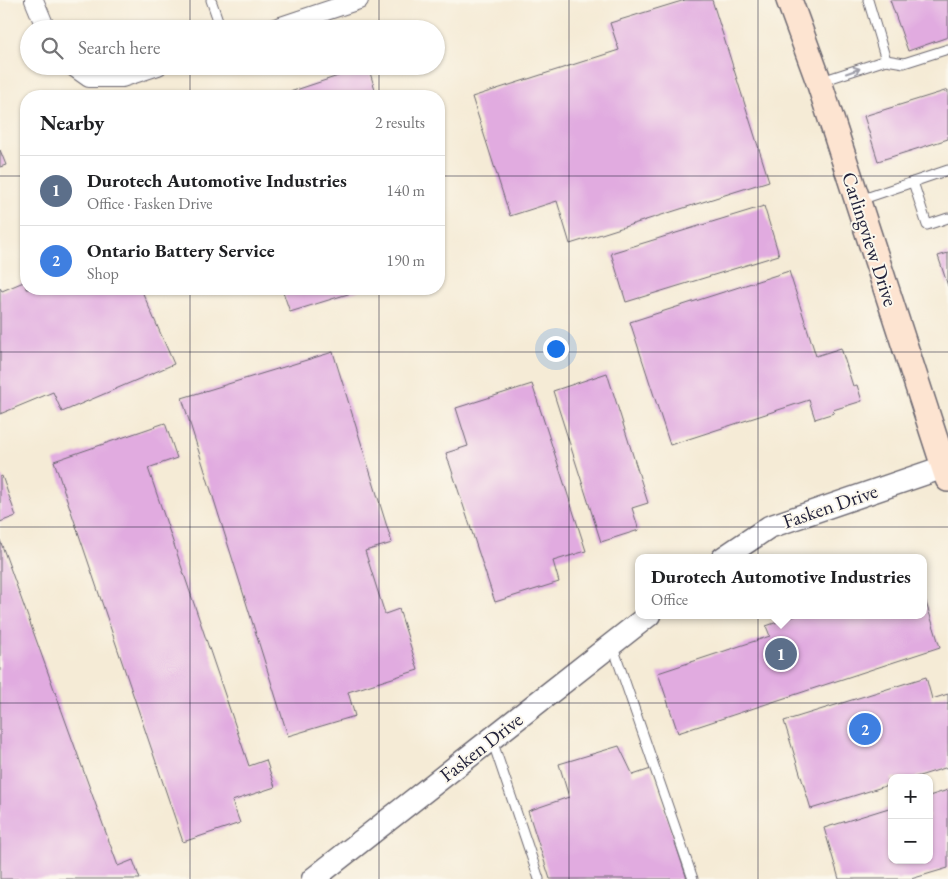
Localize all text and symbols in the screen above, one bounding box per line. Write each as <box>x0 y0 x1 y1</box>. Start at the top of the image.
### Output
search box <box>20 20 445 75</box>
icon: search <box>38 34 66 62</box>
text: Search here <box>78 35 160 60</box>
one-way arrow <box>845 66 861 76</box>
text: Nearby <box>40 109 104 136</box>
text: 2 results <box>375 112 425 133</box>
text: Durotech Automotive Industries <box>87 168 347 193</box>
street label: Carlingview Drive <box>836 169 904 310</box>
text: 1 <box>52 180 60 201</box>
text: 140 m <box>386 180 425 201</box>
text: Office · Fasken Drive <box>87 193 213 214</box>
text: Ontario Battery Service <box>87 238 275 263</box>
text: 2 <box>52 250 60 271</box>
text: 190 m <box>386 250 425 271</box>
text: Shop <box>87 263 119 284</box>
your location <box>543 336 569 362</box>
street label: Fasken Drive <box>779 478 881 534</box>
popup <box>635 554 927 619</box>
text: Durotech Automotive Industries <box>651 564 911 589</box>
text: Office <box>651 589 688 610</box>
pin: 1 <box>765 635 797 673</box>
street label: Fasken Drive <box>434 706 528 788</box>
pin: 2 <box>849 710 881 748</box>
map controls <box>888 774 933 864</box>
button: + <box>888 774 933 819</box>
button: − <box>888 819 933 864</box>

